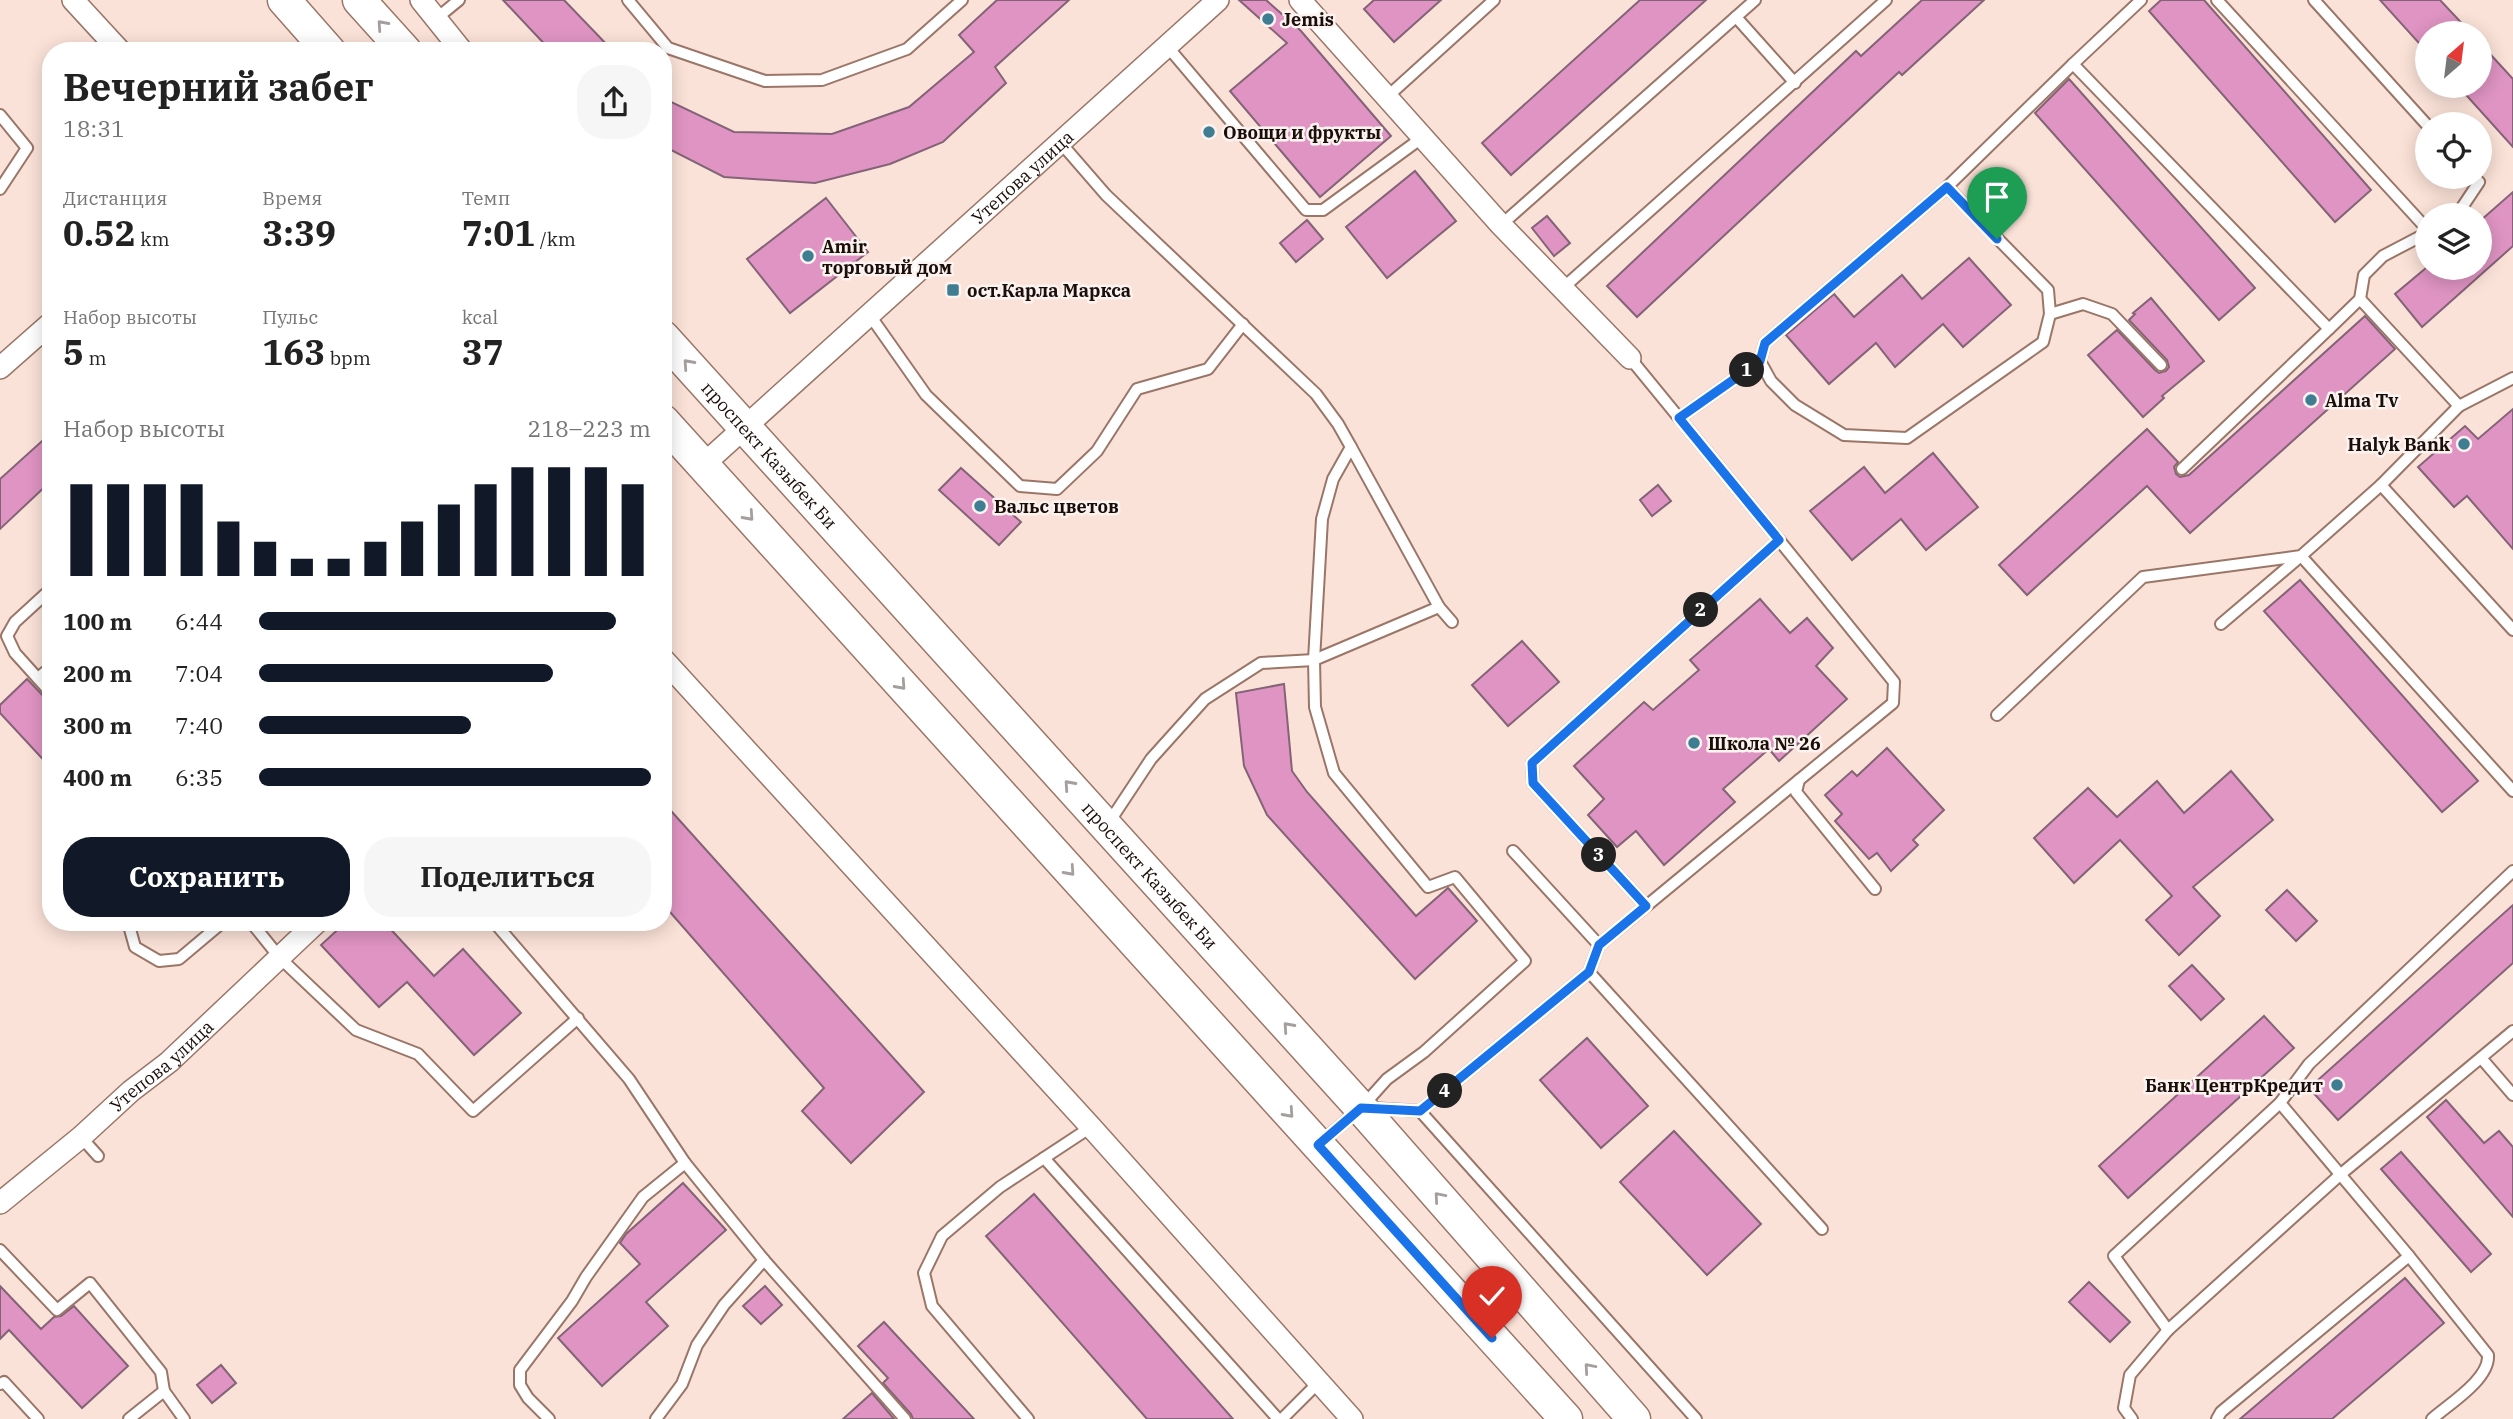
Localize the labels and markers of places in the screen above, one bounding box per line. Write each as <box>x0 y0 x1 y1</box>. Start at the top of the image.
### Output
place label: Jemis <box>1282 8 1334 31</box>
marker: Jemis <box>1260 11 1276 27</box>
place label: Овощи и фрукты <box>1223 121 1381 144</box>
marker: Овощи и фрукты <box>1201 124 1217 140</box>
pin <box>1967 167 2027 239</box>
place label: Amir торговый дом <box>822 235 952 279</box>
marker: Amir торговый дом <box>800 248 816 264</box>
place label: ост.Карла Маркса <box>967 279 1131 302</box>
marker: ост.Карла Маркса <box>945 282 961 298</box>
pin: 1 <box>1730 352 1764 388</box>
place label: Alma Tv <box>2325 389 2399 412</box>
marker: Alma Tv <box>2303 392 2319 408</box>
place label: Halyk Bank <box>2348 433 2451 456</box>
marker: Halyk Bank <box>2456 436 2472 452</box>
place label: Вальс цветов <box>994 495 1119 518</box>
marker: Вальс цветов <box>972 498 988 514</box>
pin: 2 <box>1684 592 1718 628</box>
place label: Школа № 26 <box>1708 732 1821 755</box>
marker: Школа № 26 <box>1686 735 1702 751</box>
pin: 3 <box>1582 838 1616 872</box>
pin: 4 <box>1428 1074 1462 1108</box>
place label: Банк ЦентрКредит <box>2145 1074 2323 1097</box>
marker: Банк ЦентрКредит <box>2329 1077 2345 1093</box>
pin <box>1462 1266 1522 1338</box>

